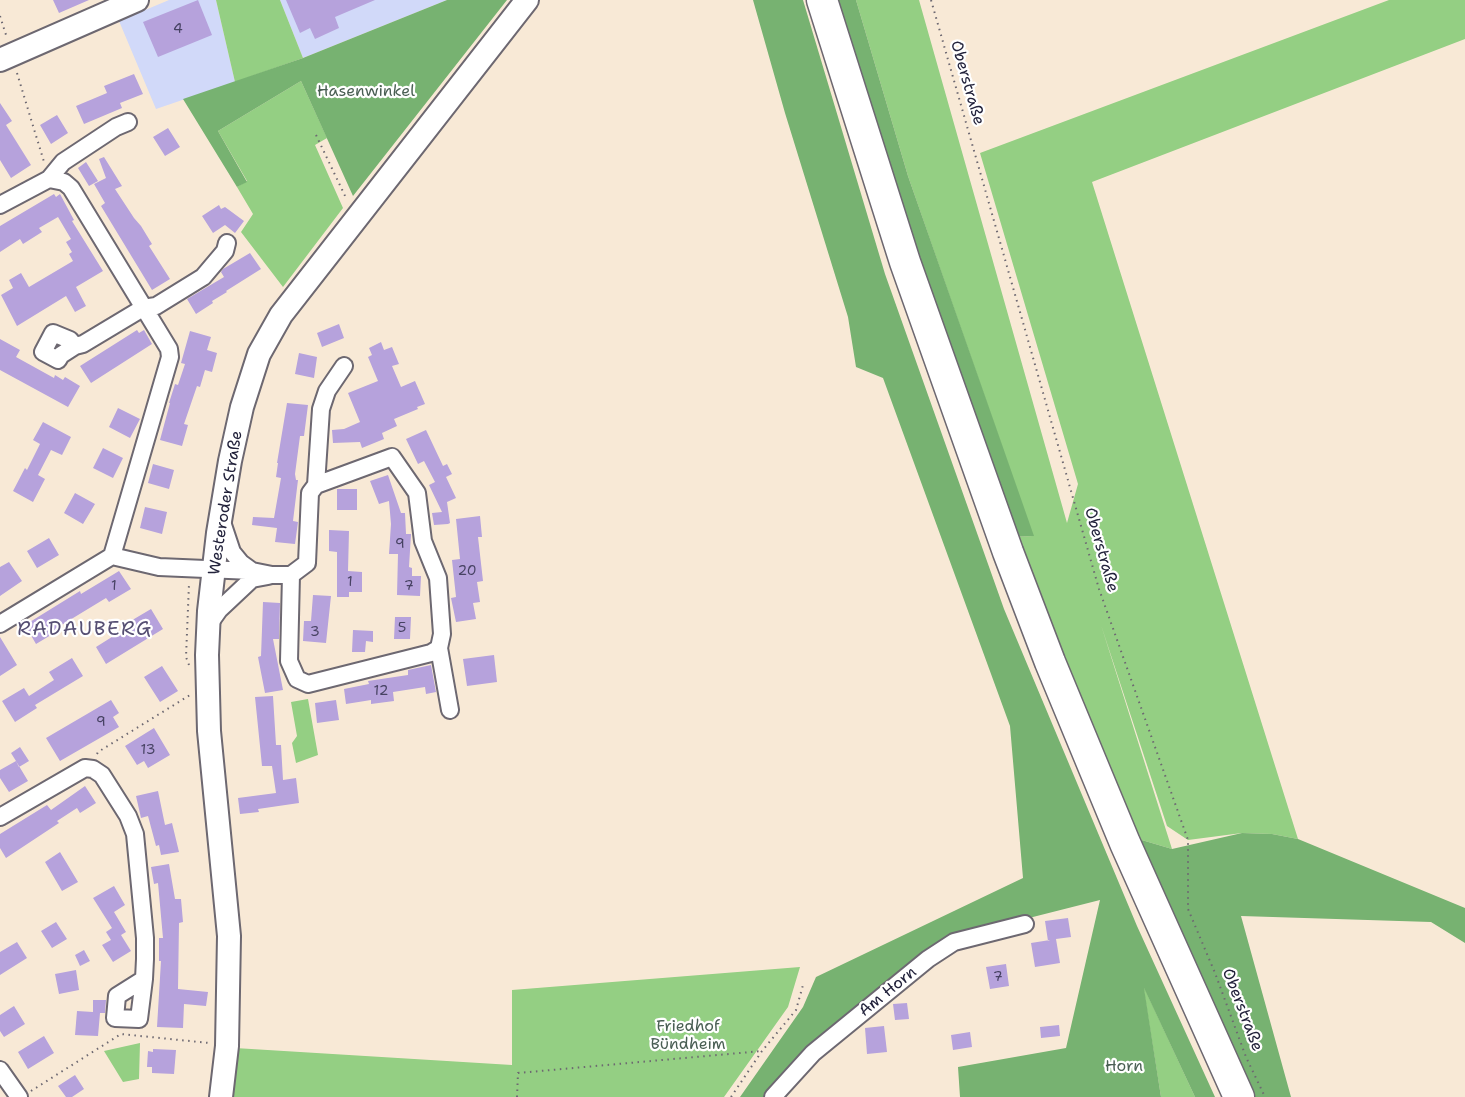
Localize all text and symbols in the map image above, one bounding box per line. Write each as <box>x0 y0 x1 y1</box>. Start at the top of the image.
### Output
house number: 4 <box>173 21 183 37</box>
street label: Oberstraße <box>946 39 988 127</box>
park label: Hasenwinkel <box>317 82 415 102</box>
street label: Westeroder Straße <box>205 429 247 577</box>
street label: Oberstraße <box>1080 506 1122 594</box>
house number: 9 <box>395 536 405 552</box>
house number: 20 <box>457 563 477 579</box>
house number: 1 <box>347 574 353 590</box>
house number: 1 <box>111 578 117 594</box>
house number: 7 <box>404 578 414 594</box>
district label: RADAUBERG <box>17 618 153 642</box>
house number: 5 <box>398 620 406 636</box>
house number: 3 <box>310 624 320 640</box>
house number: 12 <box>374 683 388 699</box>
house number: 9 <box>96 714 106 730</box>
house number: 13 <box>141 742 155 758</box>
street label: Am Horn <box>855 963 921 1021</box>
street label: Oberstraße <box>1217 966 1267 1054</box>
house number: 7 <box>993 969 1003 985</box>
park label: Friedhof Bündheim <box>650 1017 726 1055</box>
park label: Horn <box>1105 1057 1143 1077</box>

